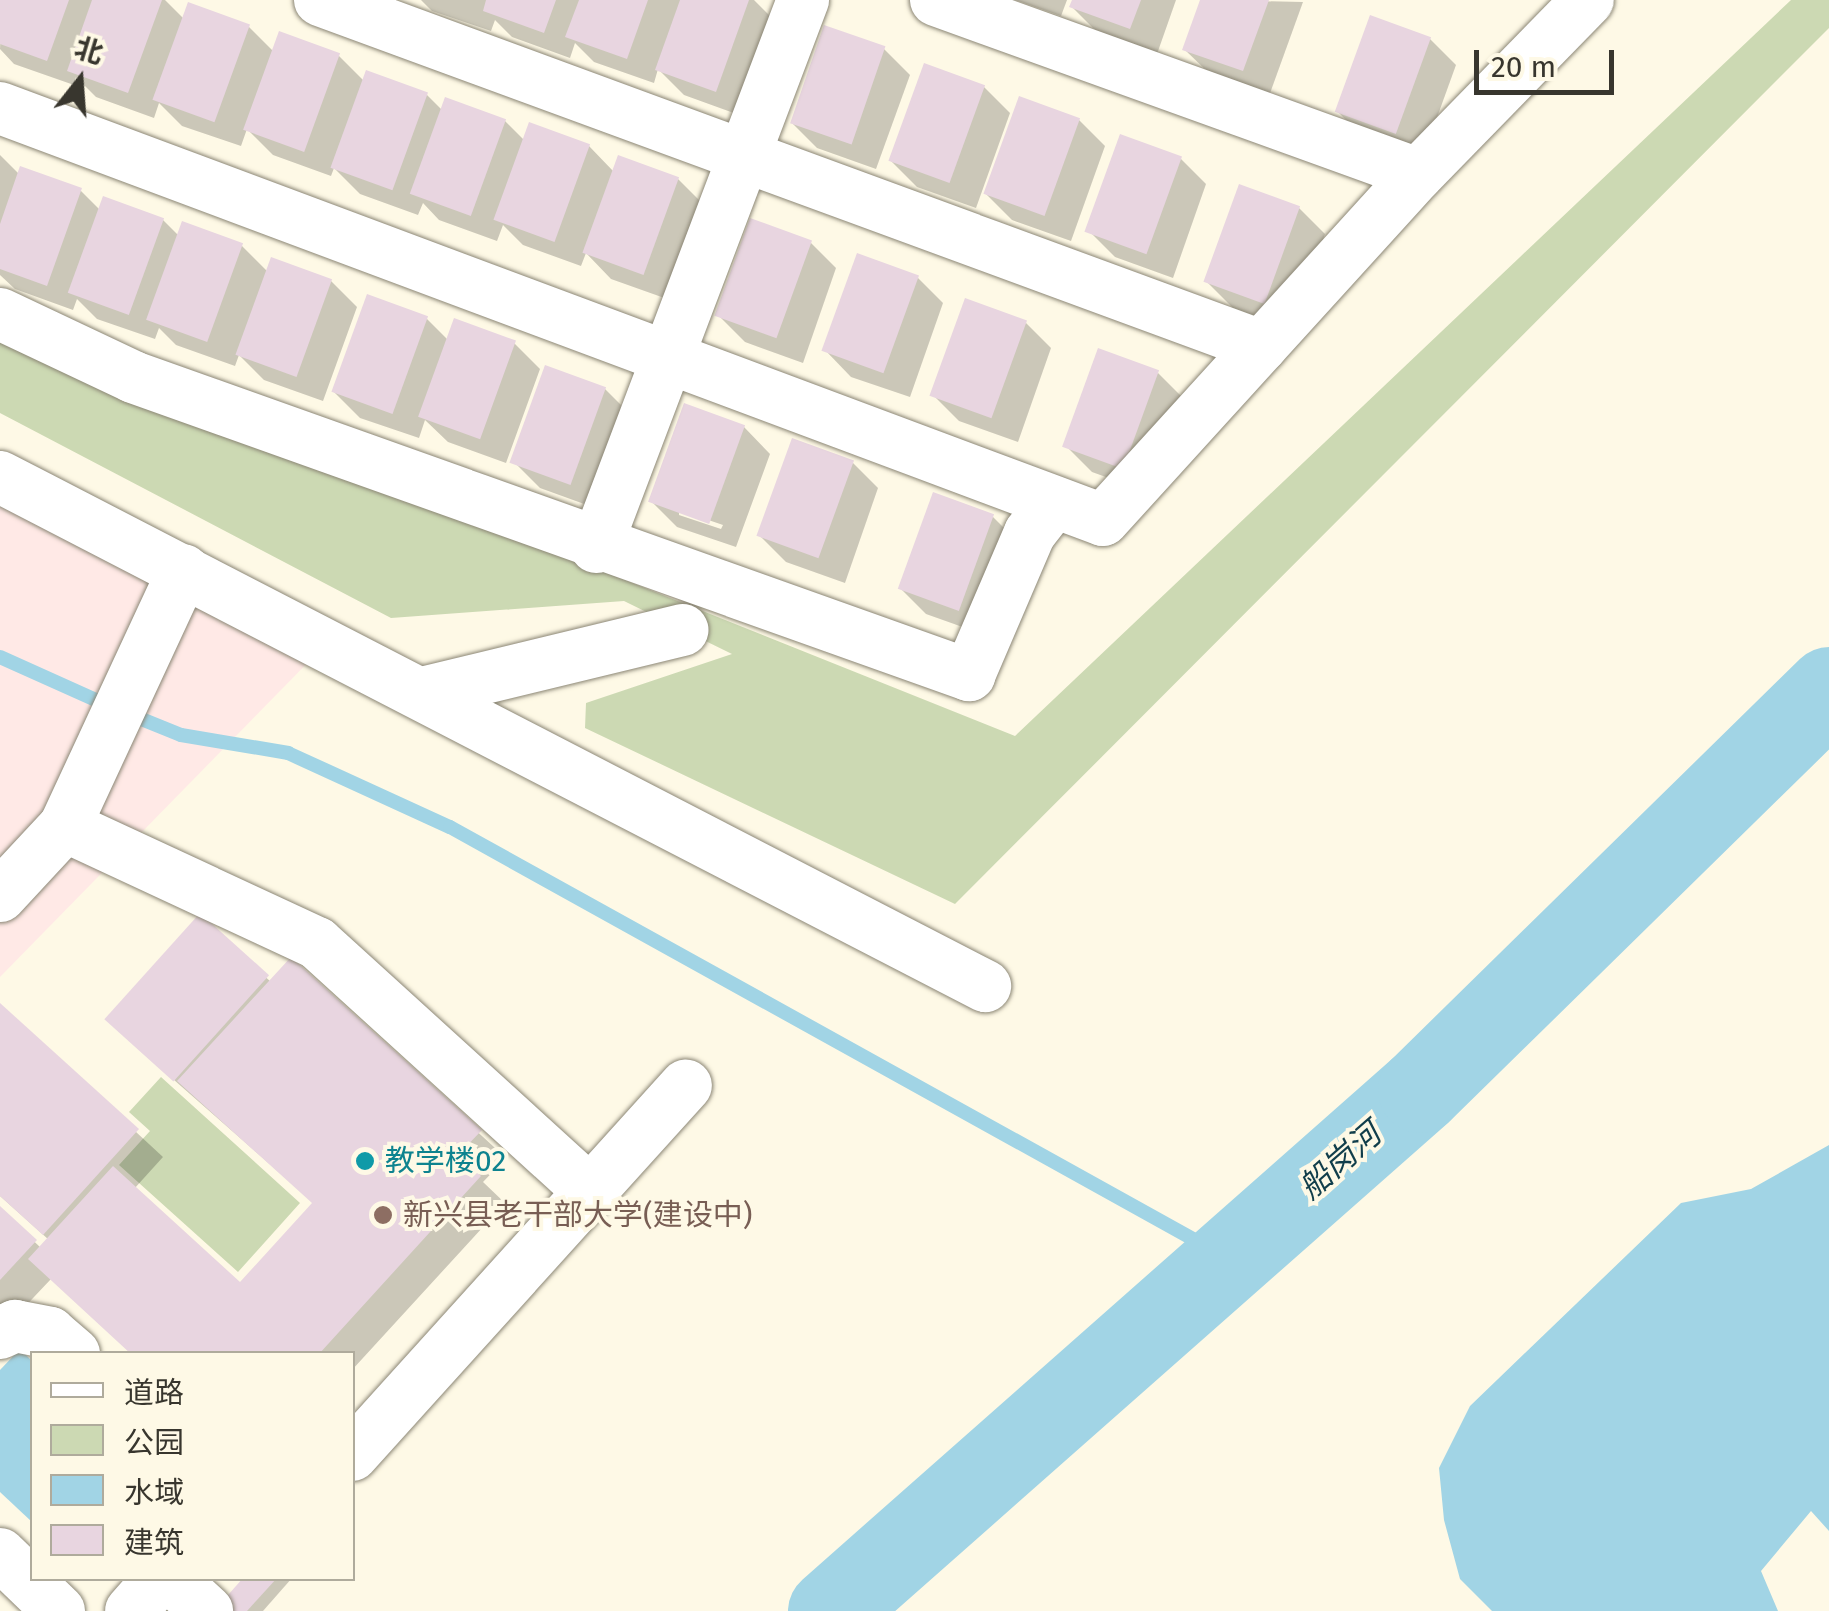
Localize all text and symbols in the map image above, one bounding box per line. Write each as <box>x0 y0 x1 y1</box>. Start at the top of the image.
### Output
north arrow <box>30 30 130 130</box>
scale bar <box>1479 30 1619 92</box>
text: 北 <box>71 31 107 71</box>
text: 20 m <box>1491 49 1556 85</box>
water label: 船岗河 <box>1291 1115 1389 1207</box>
place label: 教学楼02 <box>385 1143 506 1179</box>
marker: 教学楼02 <box>354 1150 376 1172</box>
place label: 新兴县老干部大学(建设中) <box>403 1197 752 1233</box>
marker: 新兴县老干部大学(建设中) <box>372 1204 394 1226</box>
legend <box>30 1351 355 1581</box>
text: 道路 <box>124 1375 184 1411</box>
text: 公园 <box>124 1425 184 1461</box>
text: 水域 <box>124 1475 184 1511</box>
text: 建筑 <box>124 1525 184 1561</box>

